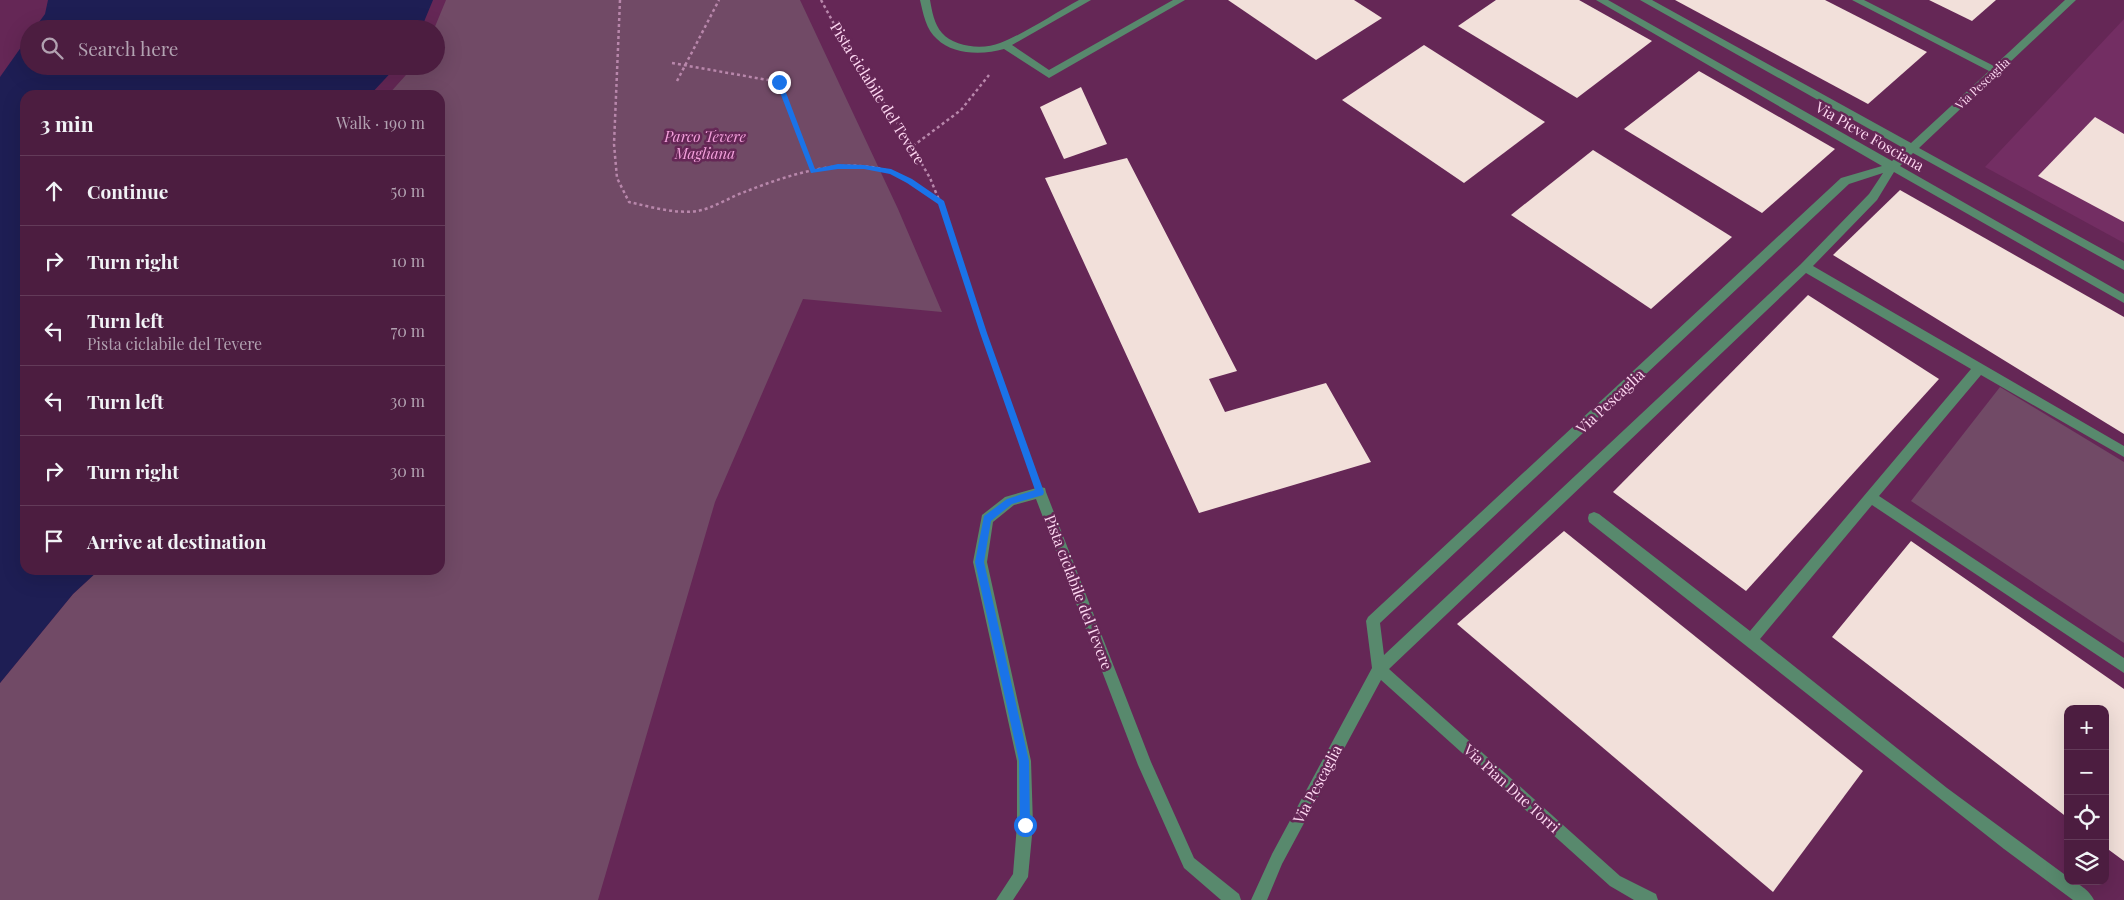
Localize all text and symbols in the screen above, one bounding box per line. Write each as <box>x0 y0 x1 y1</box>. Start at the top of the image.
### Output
street label: Pista ciclabile del Tevere <box>826 18 930 168</box>
search box <box>20 20 445 75</box>
icon: search <box>38 34 66 62</box>
text: Search here <box>78 35 178 61</box>
street label: Via Pescaglia <box>1951 54 2013 113</box>
route end <box>768 71 791 94</box>
street label: Via Pieve Fosciana <box>1811 96 1928 176</box>
text: 3 min <box>40 109 94 137</box>
text: Walk · 190 m <box>336 112 425 133</box>
park label: Parco Tevere Magliana <box>663 126 746 163</box>
icon: ahead <box>40 177 68 205</box>
text: Continue <box>87 178 168 204</box>
text: 50 m <box>391 180 425 201</box>
icon: right <box>40 247 68 275</box>
text: Turn right <box>87 248 179 274</box>
text: 10 m <box>391 250 425 271</box>
text: Turn left <box>87 307 164 333</box>
icon: left <box>40 317 68 345</box>
text: 70 m <box>391 320 425 341</box>
text: Pista ciclabile del Tevere <box>87 333 262 354</box>
street label: Via Pescaglia <box>1571 364 1649 438</box>
icon: left <box>40 387 68 415</box>
text: Turn left <box>87 388 164 414</box>
text: 30 m <box>390 390 425 411</box>
icon: right <box>40 457 68 485</box>
text: Turn right <box>87 458 179 484</box>
text: 30 m <box>390 460 425 481</box>
street label: Pista ciclabile del Tevere <box>1040 512 1118 672</box>
icon: arrive <box>40 527 68 555</box>
text: Arrive at destination <box>87 528 267 554</box>
map controls <box>2064 705 2109 885</box>
button: + <box>2064 705 2109 750</box>
street label: Via Pian Due Torri <box>1459 739 1565 837</box>
street label: Via Pescaglia <box>1287 741 1346 828</box>
button: − <box>2064 750 2109 795</box>
button: locate <box>2064 795 2109 840</box>
route start <box>1014 814 1037 837</box>
button: layers <box>2064 840 2109 885</box>

